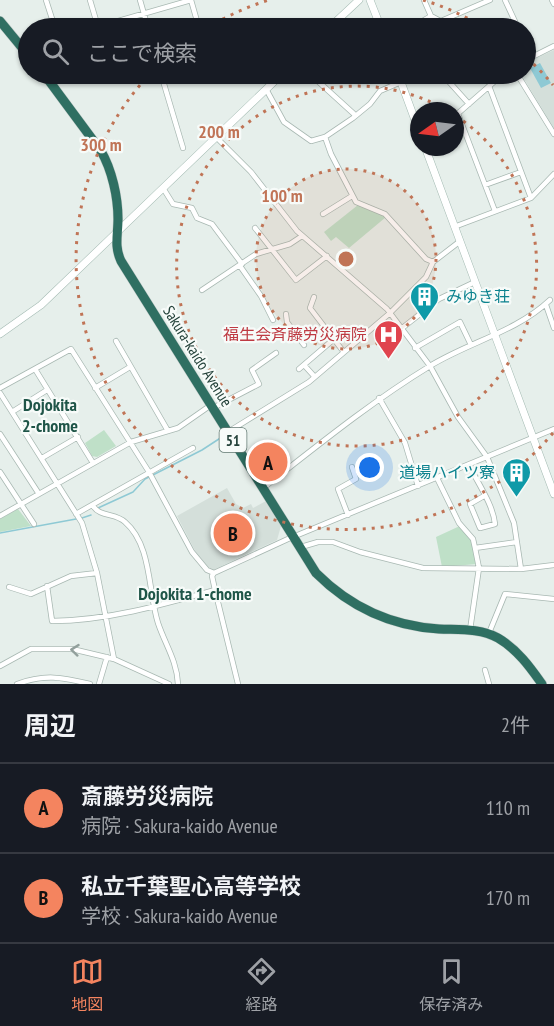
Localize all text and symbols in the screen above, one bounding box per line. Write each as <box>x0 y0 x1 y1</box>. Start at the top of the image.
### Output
search box <box>18 18 536 84</box>
icon: search <box>39 35 72 68</box>
text: ここで検索 <box>87 39 197 67</box>
north arrow <box>410 102 464 156</box>
text: 200 m <box>198 120 240 143</box>
text: 300 m <box>80 133 122 156</box>
text: 100 m <box>261 184 303 207</box>
centre of rings <box>336 249 356 269</box>
building icon: みゆき荘 <box>409 280 441 322</box>
place label: みゆき荘 <box>446 286 510 306</box>
street label: Sakura-kaido Avenue <box>159 302 237 410</box>
hospital icon: 福生会斉藤労災病院 <box>372 318 404 360</box>
place label: 福生会斉藤労災病院 <box>223 324 367 344</box>
district label: Dojokita 2-chome <box>22 393 78 437</box>
road number: 51 <box>220 428 246 452</box>
pin: A <box>248 440 288 484</box>
your location <box>355 453 384 482</box>
building icon: 道場ハイツ寮 <box>500 456 532 498</box>
place label: 道場ハイツ寮 <box>399 462 495 482</box>
pin: B <box>214 510 252 556</box>
district label: Dojokita 1-chome <box>138 582 252 605</box>
one-way arrow <box>70 644 79 657</box>
text: 周辺 <box>24 709 76 742</box>
text: 2件 <box>501 712 530 738</box>
text: 斎藤労災病院 <box>81 782 213 810</box>
text: A <box>38 795 49 821</box>
text: 110 m <box>486 795 530 821</box>
text: 病院 · Sakura-kaido Avenue <box>81 813 278 839</box>
text: 私立千葉聖心高等学校 <box>81 872 301 900</box>
text: B <box>39 885 48 911</box>
text: 170 m <box>486 885 530 911</box>
text: 学校 · Sakura-kaido Avenue <box>81 903 278 929</box>
tab: 地図 <box>71 955 104 1015</box>
tab: 経路 <box>245 955 278 1015</box>
tab: 保存済み <box>419 955 483 1015</box>

